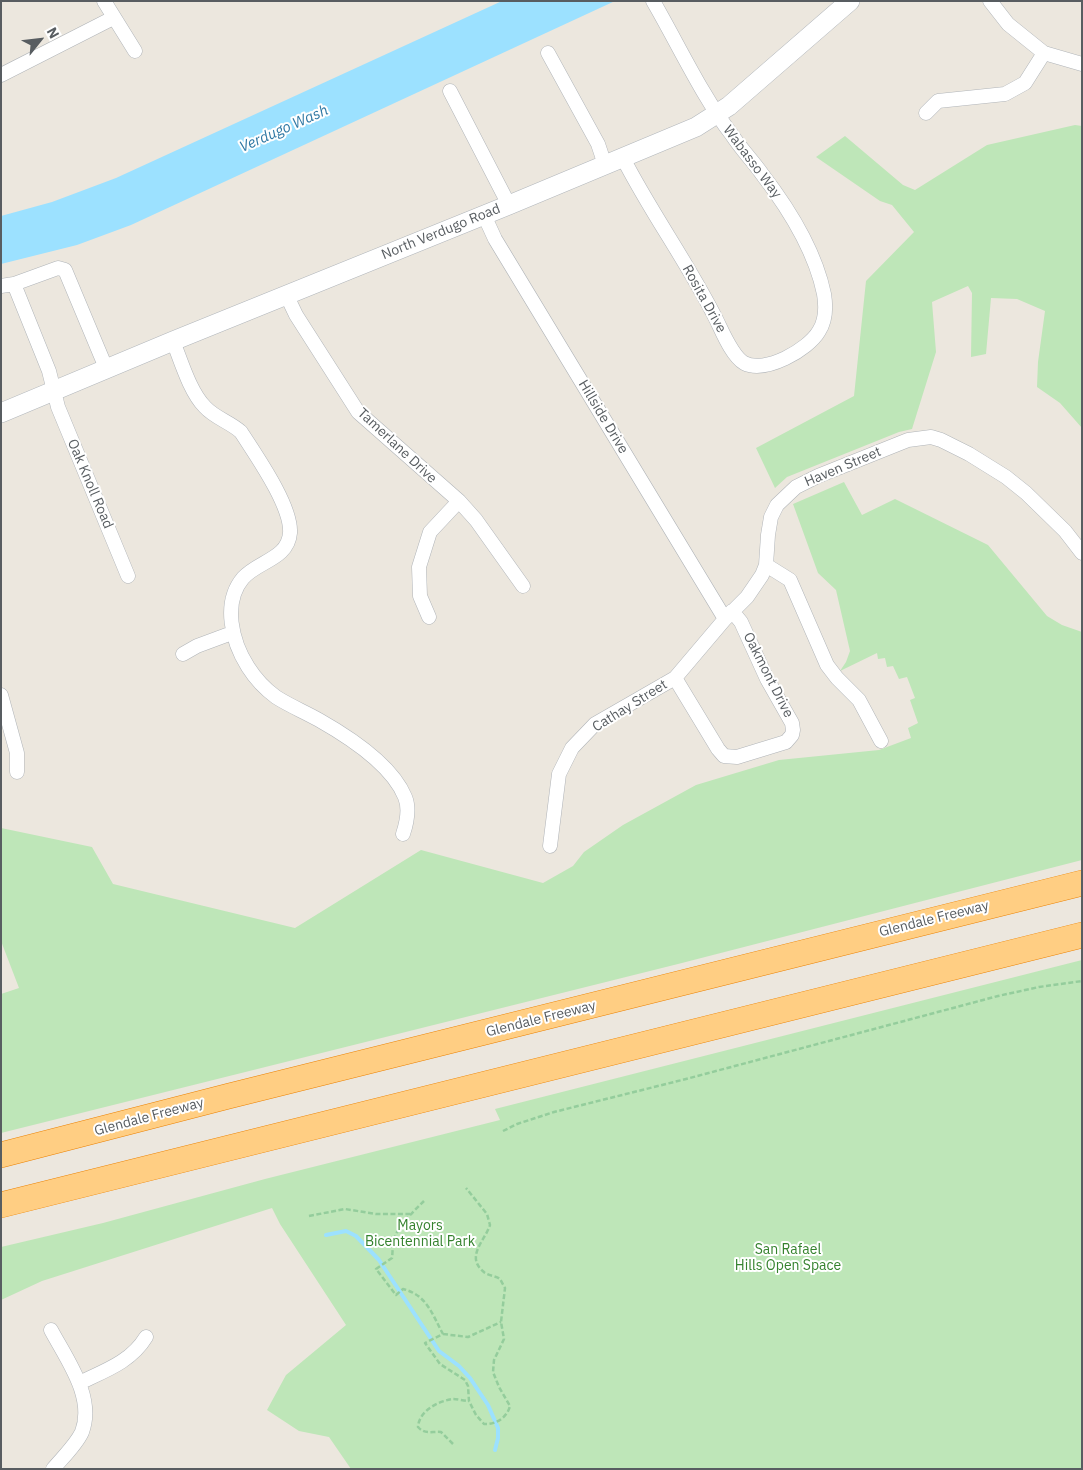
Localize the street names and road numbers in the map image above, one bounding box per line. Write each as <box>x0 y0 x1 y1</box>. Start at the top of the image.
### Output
street label: Wabasso Way <box>719 122 785 202</box>
street label: North Verdugo Road <box>379 200 503 264</box>
street label: Rosita Drive <box>678 262 730 336</box>
street label: Hillside Drive <box>574 377 632 457</box>
street label: Tamerlane Drive <box>354 405 440 487</box>
street label: Oak Knoll Road <box>64 437 116 531</box>
street label: Haven Street <box>802 443 884 491</box>
street label: Oakmont Drive <box>739 630 797 720</box>
street label: Cathay Street <box>589 676 671 736</box>
street label: Glendale Freeway <box>877 897 991 941</box>
street label: Glendale Freeway <box>484 997 598 1041</box>
street label: Glendale Freeway <box>92 1094 206 1140</box>

